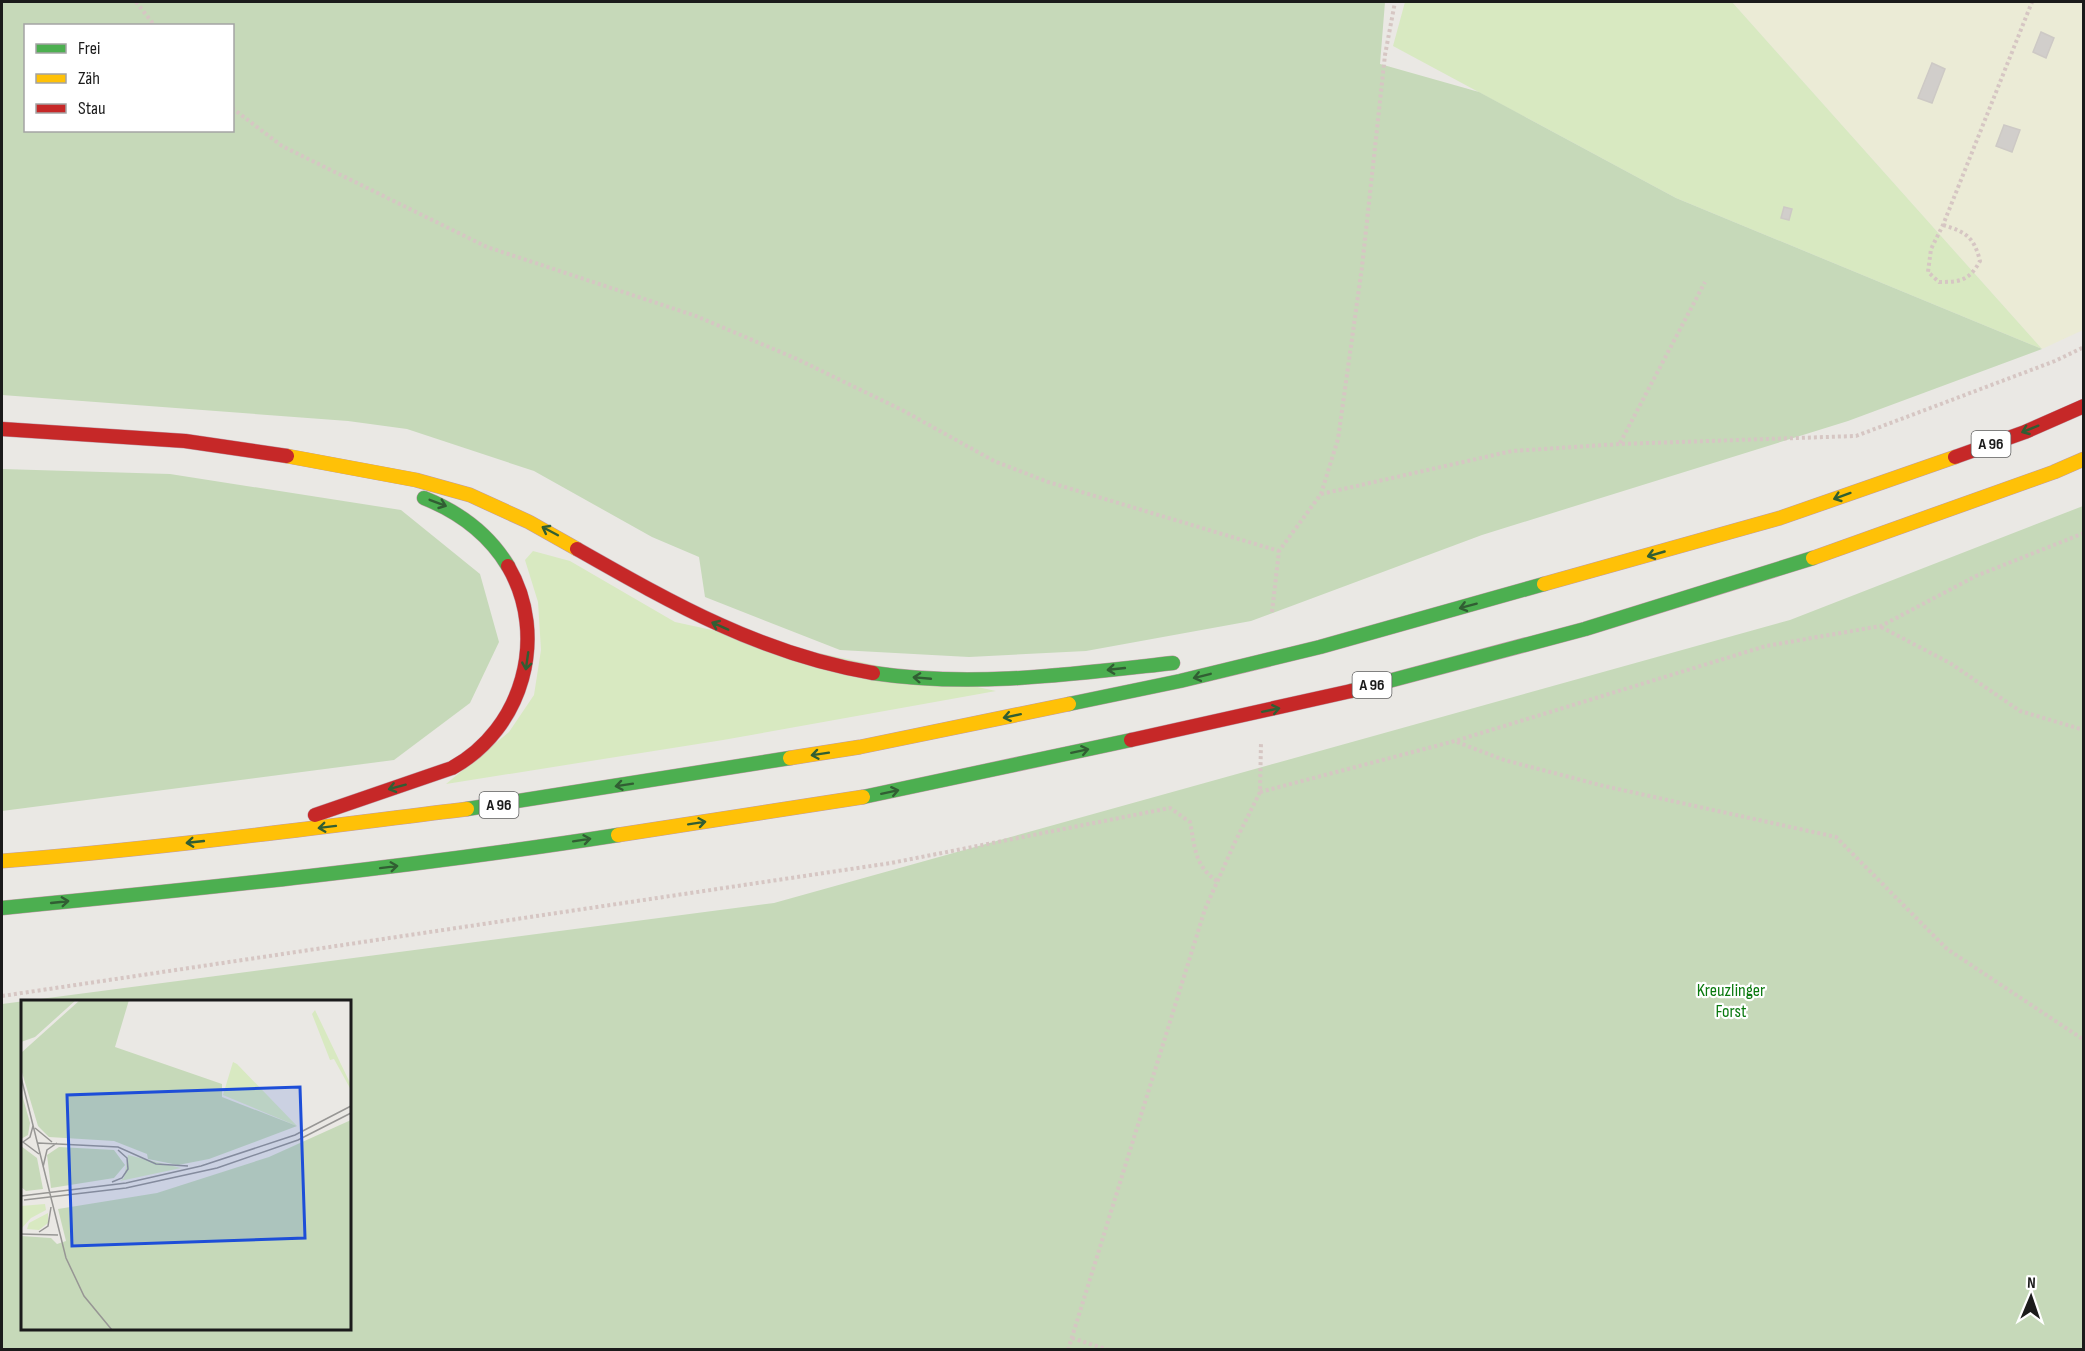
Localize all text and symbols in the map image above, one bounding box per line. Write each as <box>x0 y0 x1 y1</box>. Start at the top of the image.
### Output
legend <box>24 24 234 132</box>
text: Frei <box>78 38 100 59</box>
text: Zäh <box>78 68 100 89</box>
text: Stau <box>78 98 106 119</box>
one-way arrow <box>2021 424 2039 435</box>
road number: A 96 <box>1972 431 2010 457</box>
one-way arrow <box>1833 492 1852 503</box>
one-way arrow <box>428 499 446 510</box>
one-way arrow <box>541 525 559 536</box>
one-way arrow <box>1647 549 1666 560</box>
one-way arrow <box>1459 601 1478 613</box>
one-way arrow <box>711 620 729 631</box>
one-way arrow <box>521 650 532 670</box>
one-way arrow <box>1107 664 1127 675</box>
one-way arrow <box>1193 670 1212 682</box>
one-way arrow <box>912 672 932 683</box>
road number: A 96 <box>1352 672 1392 698</box>
one-way arrow <box>1261 704 1280 715</box>
one-way arrow <box>1002 711 1022 722</box>
one-way arrow <box>1070 745 1090 756</box>
one-way arrow <box>811 748 831 759</box>
one-way arrow <box>614 780 634 791</box>
one-way arrow <box>387 781 406 793</box>
one-way arrow <box>879 786 899 797</box>
road number: A 96 <box>480 792 518 818</box>
one-way arrow <box>687 817 707 828</box>
one-way arrow <box>317 821 337 832</box>
one-way arrow <box>572 835 591 846</box>
one-way arrow <box>186 837 206 848</box>
one-way arrow <box>378 861 398 872</box>
one-way arrow <box>49 896 69 907</box>
park label: Kreuzlinger Forst <box>1697 980 1765 1022</box>
inset map <box>21 1000 351 1330</box>
north arrow <box>2001 1267 2061 1327</box>
text: N <box>2027 1274 2036 1293</box>

